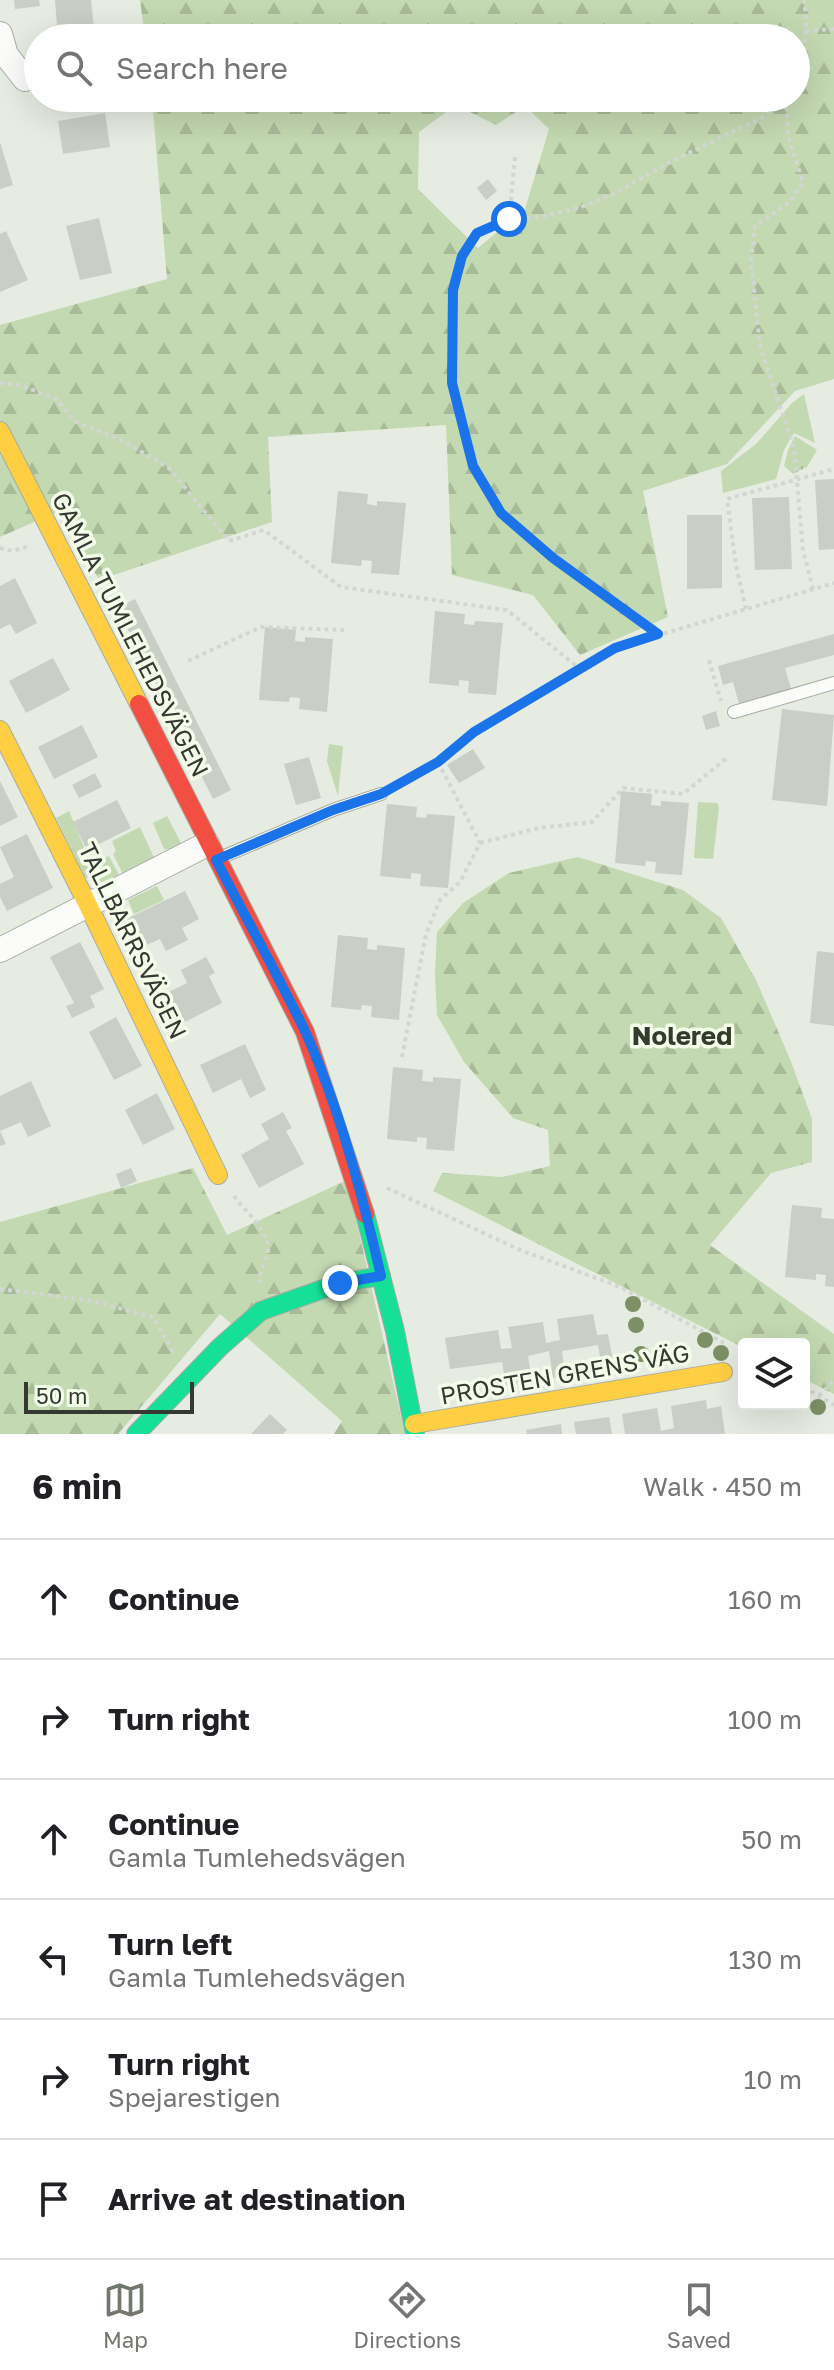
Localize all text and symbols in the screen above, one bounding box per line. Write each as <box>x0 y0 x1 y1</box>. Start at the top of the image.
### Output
search box <box>24 24 810 112</box>
icon: search <box>52 46 96 90</box>
text: Search here <box>116 50 288 86</box>
route start <box>491 201 527 237</box>
street label: GAMLA TUMLEHEDSVÄGEN <box>47 487 216 781</box>
street label: TALLBARRSVÄGEN <box>73 837 194 1043</box>
district label: Nolered <box>632 1020 732 1051</box>
route end <box>322 1265 358 1301</box>
street label: PROSTEN GRENS VÄG <box>438 1337 692 1410</box>
map controls <box>738 1338 810 1410</box>
button: layers <box>738 1338 810 1410</box>
scale bar <box>24 1378 194 1414</box>
text: 50 m <box>36 1382 87 1409</box>
text: 6 min <box>32 1466 122 1506</box>
text: Walk · 450 m <box>643 1471 802 1502</box>
icon: ahead <box>32 1577 76 1621</box>
text: Continue <box>108 1581 239 1617</box>
text: 160 m <box>728 1584 802 1615</box>
icon: right <box>32 1697 76 1741</box>
text: Turn right <box>108 1701 250 1737</box>
text: 100 m <box>728 1704 802 1735</box>
text: Continue <box>108 1806 239 1842</box>
icon: ahead <box>32 1817 76 1861</box>
text: 50 m <box>741 1824 802 1855</box>
text: Gamla Tumlehedsvägen <box>108 1842 406 1873</box>
text: Turn left <box>108 1926 233 1962</box>
icon: left <box>32 1937 76 1981</box>
text: 130 m <box>729 1944 802 1975</box>
text: Gamla Tumlehedsvägen <box>108 1962 406 1993</box>
text: Turn right <box>108 2046 250 2082</box>
icon: right <box>32 2057 76 2101</box>
text: 10 m <box>744 2064 802 2095</box>
text: Spejarestigen <box>108 2082 281 2113</box>
icon: arrive <box>32 2177 76 2221</box>
text: Arrive at destination <box>108 2181 405 2217</box>
tab: Map <box>103 2278 148 2353</box>
tab: Directions <box>354 2278 461 2353</box>
tab: Saved <box>667 2278 731 2353</box>

